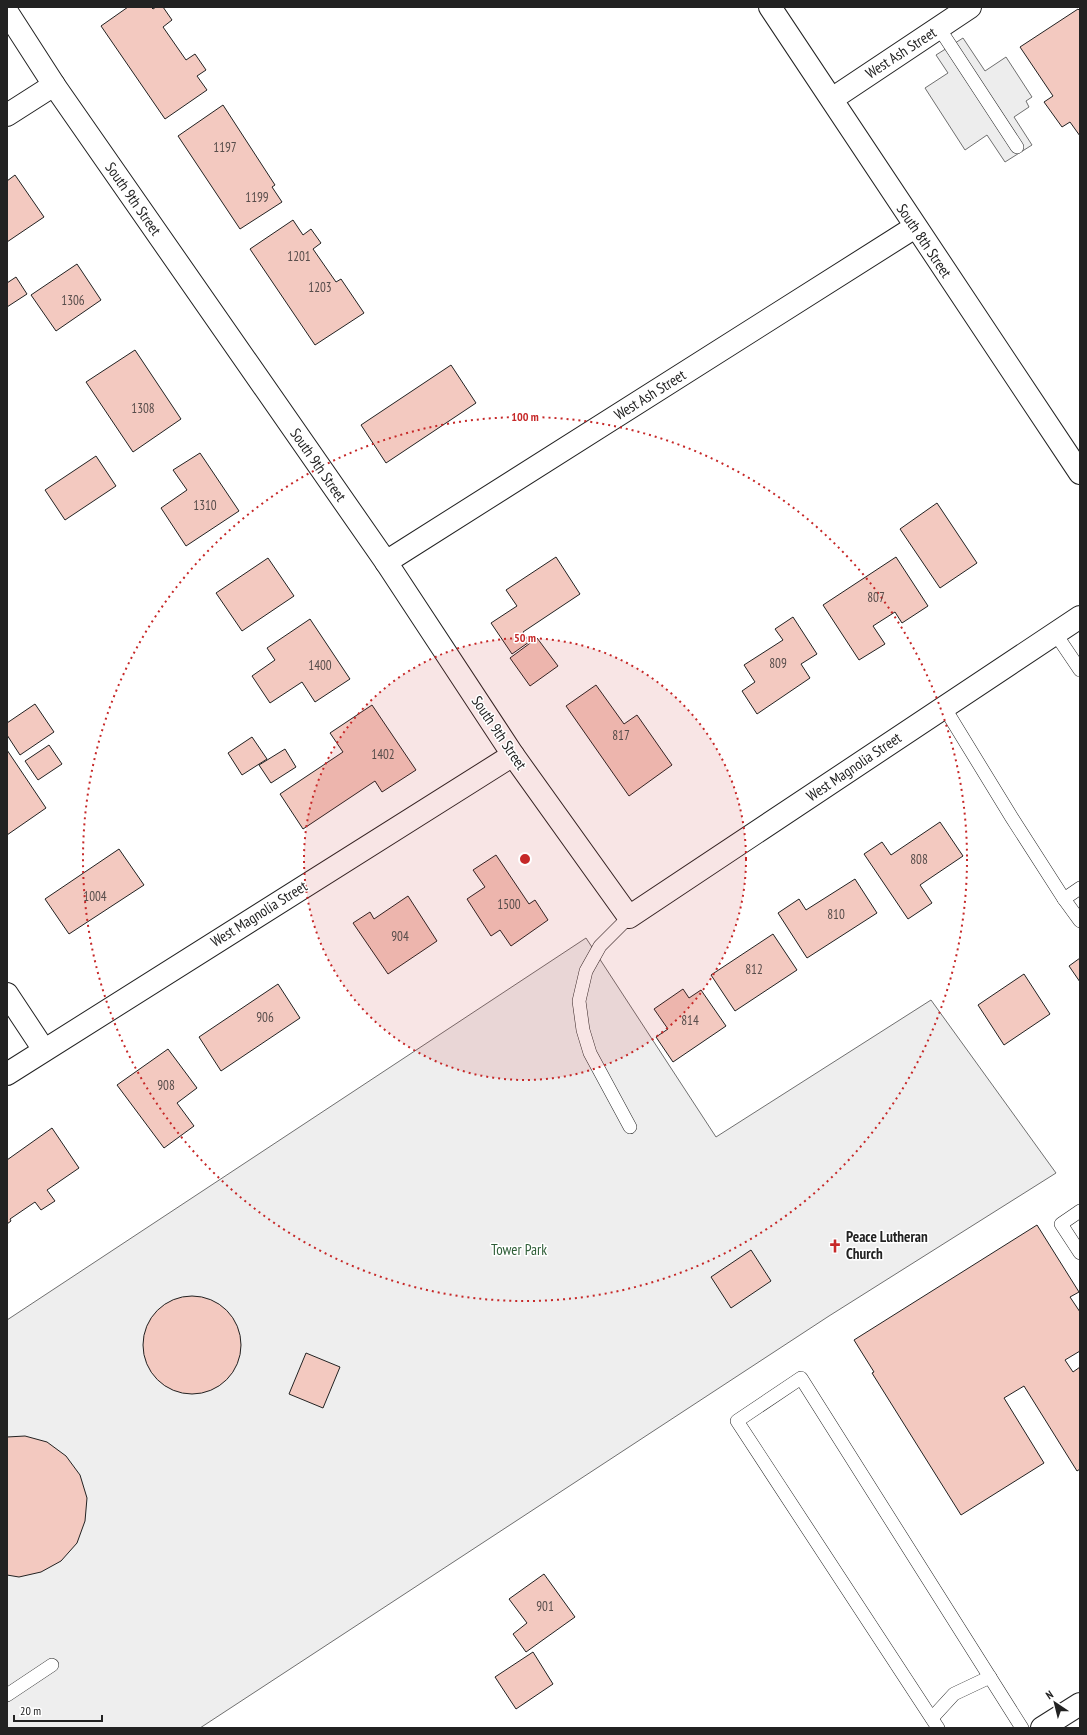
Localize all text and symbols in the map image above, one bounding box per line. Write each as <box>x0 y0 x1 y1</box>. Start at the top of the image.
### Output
street label: West Ash Street <box>862 23 940 83</box>
house number: 1197 <box>213 139 237 156</box>
street label: South 9th Street <box>101 158 166 239</box>
house number: 1199 <box>245 189 269 206</box>
street label: South 8th Street <box>893 200 956 281</box>
house number: 1201 <box>287 248 311 265</box>
house number: 1203 <box>308 279 332 296</box>
house number: 1306 <box>61 292 85 309</box>
street label: West Ash Street <box>610 365 689 424</box>
house number: 1308 <box>131 400 155 417</box>
text: 100 m <box>511 409 539 424</box>
street label: South 9th Street <box>286 424 351 505</box>
house number: 1310 <box>193 497 217 514</box>
house number: 807 <box>867 589 885 606</box>
text: 50 m <box>514 630 536 645</box>
house number: 809 <box>769 655 787 672</box>
house number: 1400 <box>308 657 332 674</box>
street label: South 9th Street <box>468 692 531 773</box>
house number: 817 <box>612 727 630 744</box>
street label: West Magnolia Street <box>803 728 905 805</box>
house number: 1402 <box>371 746 395 763</box>
house number: 808 <box>910 851 928 868</box>
centre of rings <box>518 852 532 866</box>
street label: West Magnolia Street <box>207 876 310 951</box>
house number: 1004 <box>83 888 107 905</box>
house number: 1500 <box>497 896 521 913</box>
house number: 810 <box>827 906 845 923</box>
house number: 904 <box>391 928 409 945</box>
house number: 812 <box>745 961 763 978</box>
house number: 906 <box>256 1009 274 1026</box>
house number: 814 <box>681 1012 699 1029</box>
house number: 908 <box>157 1077 175 1094</box>
place label: Peace Lutheran Church <box>846 1227 928 1263</box>
church icon: Peace Lutheran Church <box>827 1238 843 1254</box>
park label: Tower Park <box>491 1240 547 1259</box>
house number: 901 <box>536 1598 554 1615</box>
north arrow <box>1035 1683 1075 1723</box>
text: N <box>1043 1687 1056 1702</box>
scale bar <box>14 1697 102 1723</box>
text: 20 m <box>20 1703 41 1718</box>

